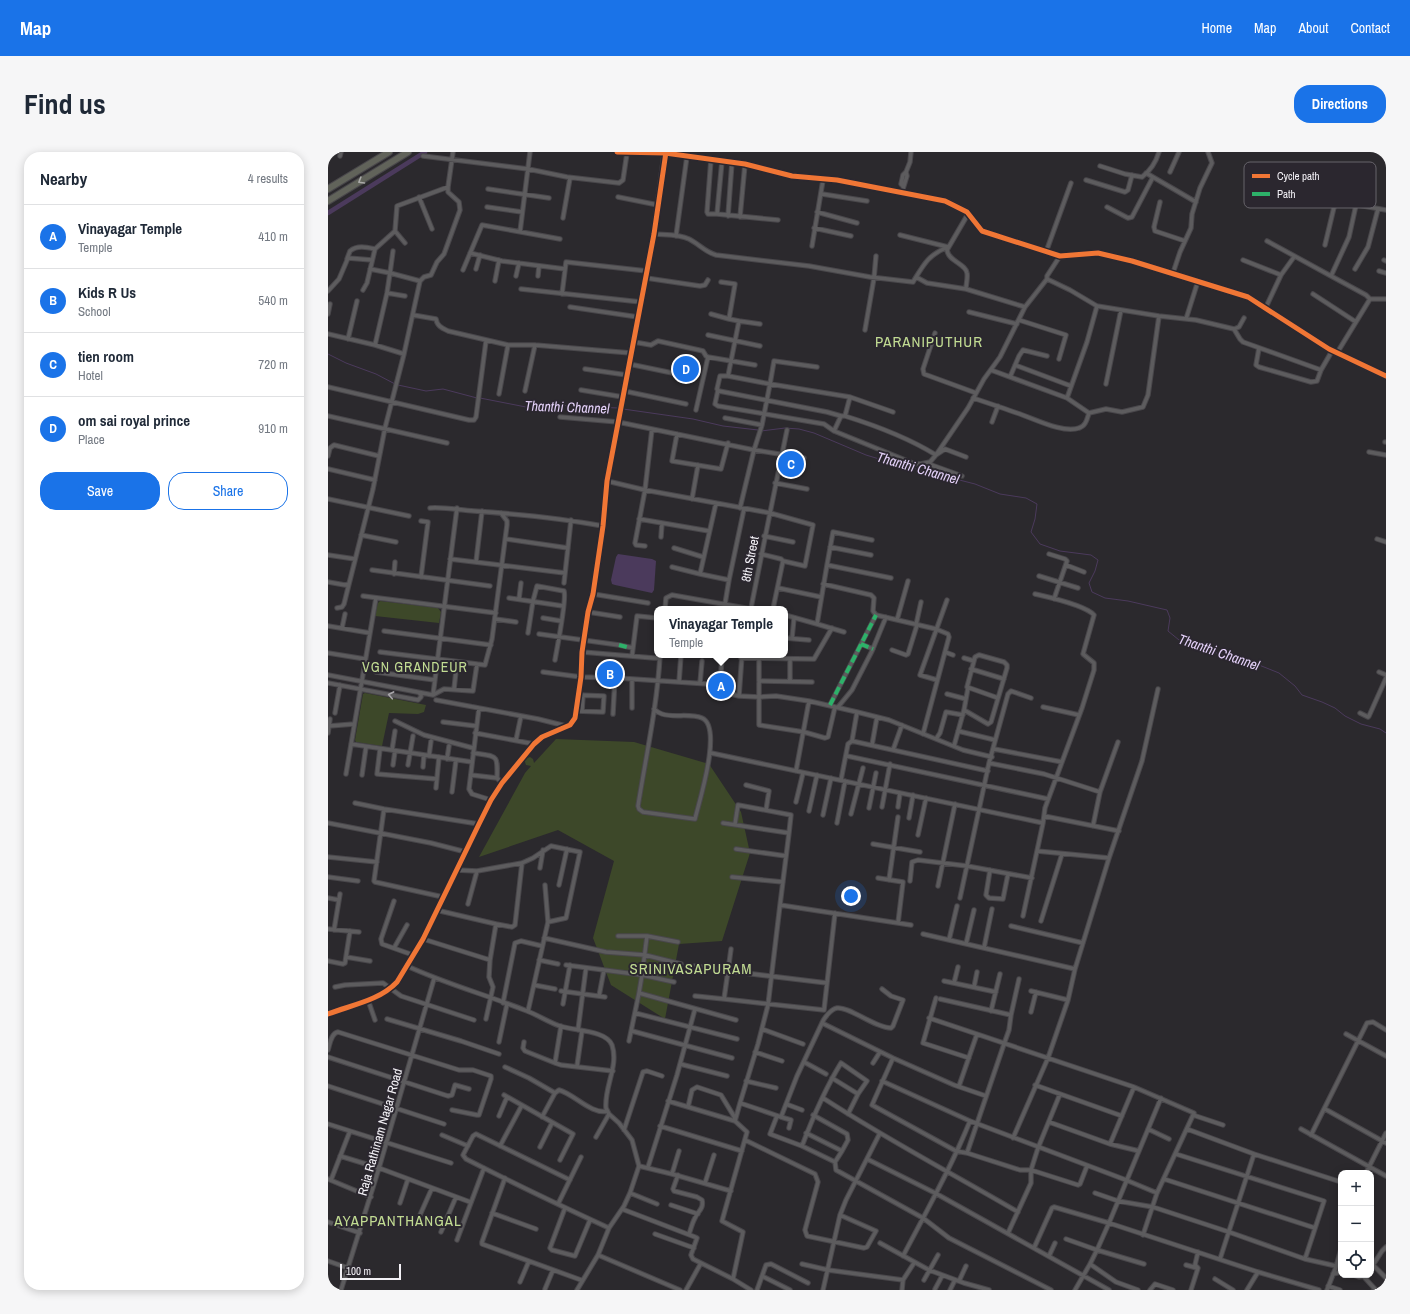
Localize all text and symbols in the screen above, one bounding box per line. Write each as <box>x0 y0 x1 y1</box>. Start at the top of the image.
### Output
text: Map <box>20 15 51 41</box>
text: Home <box>1201 19 1232 37</box>
text: Map <box>1254 19 1276 37</box>
text: About <box>1298 19 1328 37</box>
text: Contact <box>1350 19 1390 37</box>
text: Find us <box>24 85 106 123</box>
button: Directions <box>1294 85 1386 123</box>
legend <box>1244 162 1376 208</box>
text: Nearby <box>40 167 87 190</box>
text: Cycle path <box>1277 169 1320 183</box>
text: 4 results <box>248 170 288 187</box>
one-way arrow <box>358 176 365 184</box>
text: Path <box>1277 187 1296 201</box>
text: Vinayagar Temple <box>78 218 182 239</box>
text: A <box>49 228 57 245</box>
text: 410 m <box>258 228 288 245</box>
text: Temple <box>78 239 112 256</box>
text: Kids R Us <box>78 282 136 303</box>
text: B <box>49 292 57 309</box>
text: 540 m <box>258 292 288 309</box>
text: School <box>78 303 111 320</box>
district label: PARANIPUTHUR <box>875 331 983 352</box>
text: tien room <box>78 346 134 367</box>
pin: D <box>673 354 699 384</box>
text: C <box>49 356 57 373</box>
text: 720 m <box>258 356 288 373</box>
text: Hotel <box>78 367 103 384</box>
water label: Thanthi Channel <box>524 397 610 417</box>
text: om sai royal prince <box>78 410 190 431</box>
text: D <box>49 420 57 437</box>
text: 910 m <box>258 420 288 437</box>
text: Place <box>78 431 105 448</box>
water label: Thanthi Channel <box>875 448 962 488</box>
pin: C <box>778 449 804 479</box>
button: Save <box>40 472 160 510</box>
button: Share <box>168 472 288 510</box>
street label: 8th Street <box>737 535 763 583</box>
popup <box>654 606 788 658</box>
text: Vinayagar Temple <box>669 613 773 634</box>
water label: Thanthi Channel <box>1176 630 1262 674</box>
text: Temple <box>669 634 703 651</box>
district label: VGN GRANDEUR <box>362 658 468 676</box>
pin: B <box>597 659 623 689</box>
pin: A <box>708 671 734 701</box>
one-way arrow <box>388 691 394 700</box>
your location <box>841 886 861 906</box>
district label: SRINIVASAPURAM <box>629 958 753 979</box>
street label: Raja Rathinam Nagar Road <box>354 1066 406 1198</box>
map controls <box>1338 1170 1374 1278</box>
button: + <box>1338 1170 1374 1206</box>
button: − <box>1338 1206 1374 1242</box>
district label: AYAPPANTHANGAL <box>333 1210 462 1231</box>
button: locate <box>1338 1242 1374 1278</box>
scale bar <box>340 1262 401 1281</box>
text: 100 m <box>346 1264 371 1278</box>

